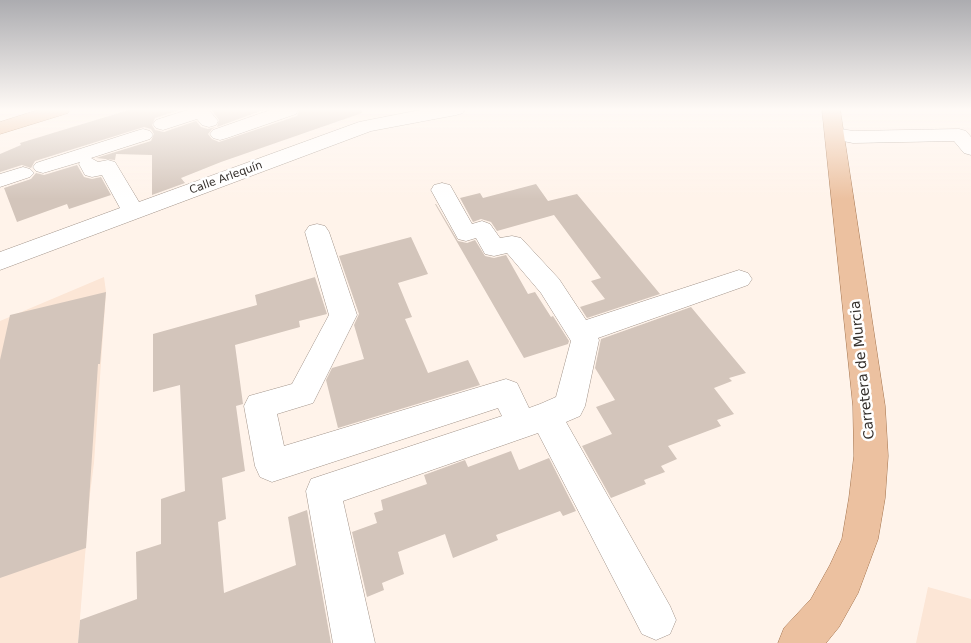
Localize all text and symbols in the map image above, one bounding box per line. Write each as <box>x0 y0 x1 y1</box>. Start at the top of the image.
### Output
street label: Calle Arlequín <box>188 159 264 197</box>
street label: Carretera de Murcia <box>847 300 879 440</box>

